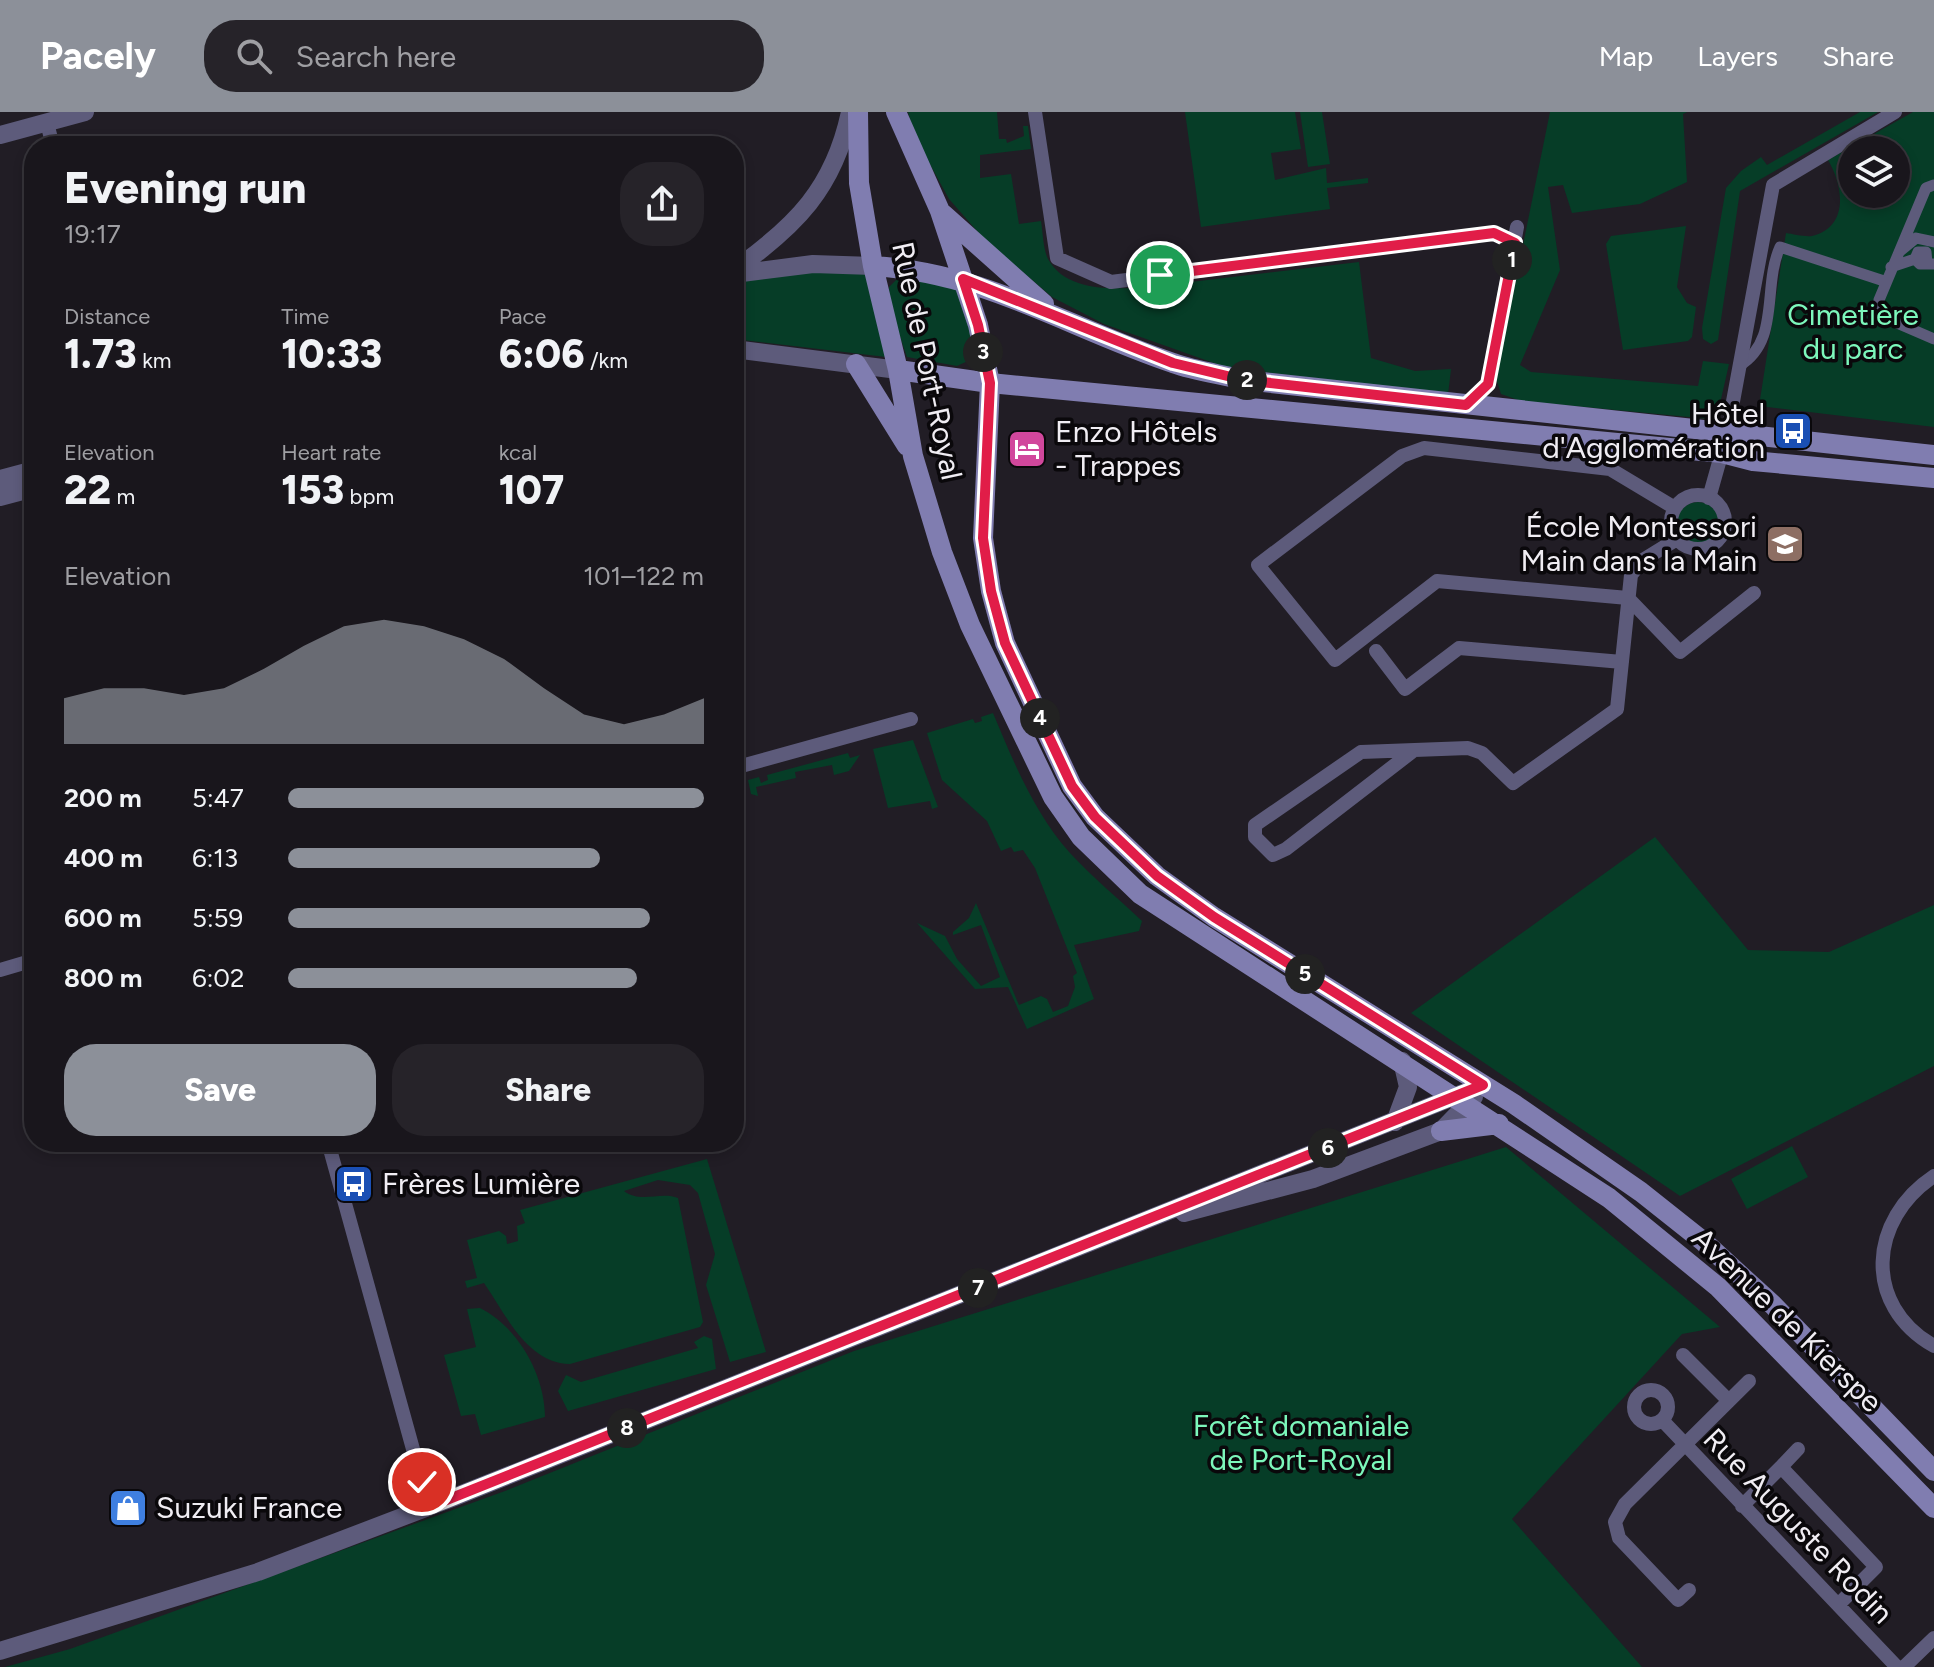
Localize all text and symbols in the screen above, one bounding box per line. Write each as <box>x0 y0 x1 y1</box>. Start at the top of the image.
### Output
search box <box>204 20 764 92</box>
text: Pacely <box>40 33 156 79</box>
icon: search <box>232 34 276 78</box>
text: Search here <box>296 38 456 75</box>
text: Map <box>1599 39 1653 73</box>
text: Layers <box>1697 39 1778 73</box>
text: Share <box>1822 39 1894 73</box>
map controls <box>1838 136 1910 208</box>
button: layers <box>1838 136 1910 208</box>
text: Evening run <box>64 161 306 214</box>
button: share <box>620 162 704 246</box>
text: 19:17 <box>64 218 121 250</box>
street label: Rue de Port-Royal <box>884 239 971 483</box>
pin: 1 <box>1492 240 1532 280</box>
pin <box>1126 241 1194 309</box>
text: 1 <box>1507 246 1517 273</box>
icon: arrive <box>1138 253 1182 297</box>
park label: Cimetière du parc <box>1787 296 1919 367</box>
text: Distance <box>64 303 150 330</box>
text: Time <box>281 303 329 330</box>
text: Pace <box>499 303 546 330</box>
text: 1.73 <box>64 330 137 378</box>
text: 10:33 <box>281 330 382 378</box>
text: 6:06 <box>499 330 585 378</box>
pin: 3 <box>963 332 1003 372</box>
text: 3 <box>977 338 989 365</box>
text: km <box>137 347 172 374</box>
text: /km <box>585 347 628 374</box>
pin: 2 <box>1227 360 1267 400</box>
text: 2 <box>1241 366 1253 393</box>
place label: Hôtel d'Agglomération <box>1542 395 1765 466</box>
bus stop icon: Hôtel d'Agglomération <box>1772 410 1814 452</box>
place label: Enzo Hôtels - Trappes <box>1055 413 1217 484</box>
hotel icon: Enzo Hôtels - Trappes <box>1006 428 1048 470</box>
text: Elevation <box>64 439 154 466</box>
text: Heart rate <box>281 439 381 466</box>
text: kcal <box>499 439 537 466</box>
text: 22 <box>64 466 111 514</box>
text: 153 <box>281 466 344 514</box>
text: 107 <box>499 466 564 514</box>
text: m <box>111 483 135 510</box>
text: bpm <box>344 483 394 510</box>
place label: École Montessori Main dans la Main <box>1521 508 1757 579</box>
school or university icon: École Montessori Main dans la Main <box>1764 523 1806 565</box>
text: Elevation <box>64 560 171 592</box>
text: 101–122 m <box>583 560 704 592</box>
pin: 4 <box>1020 698 1060 738</box>
text: 4 <box>1033 704 1047 731</box>
text: 200 m <box>64 782 142 814</box>
text: 5:47 <box>192 782 244 814</box>
text: 400 m <box>64 842 143 874</box>
text: 6:13 <box>192 842 238 874</box>
text: 600 m <box>64 902 142 934</box>
text: 5:59 <box>192 902 243 934</box>
pin: 5 <box>1285 954 1325 994</box>
text: 5 <box>1299 960 1311 987</box>
text: 800 m <box>64 962 142 994</box>
text: 6:02 <box>192 962 245 994</box>
button: Save <box>64 1044 376 1136</box>
button: Share <box>392 1044 704 1136</box>
pin: 6 <box>1308 1128 1348 1168</box>
text: 6 <box>1322 1134 1334 1161</box>
bus stop icon: Frères Lumière <box>333 1163 375 1205</box>
place label: Frères Lumière <box>382 1165 580 1202</box>
street label: Avenue de Kierspe <box>1685 1219 1890 1420</box>
pin: 7 <box>958 1268 998 1308</box>
text: 7 <box>972 1274 984 1301</box>
park label: Forêt domaniale de Port-Royal <box>1193 1407 1409 1478</box>
pin: 8 <box>607 1408 647 1448</box>
text: 8 <box>620 1414 634 1441</box>
street label: Rue Auguste Rodin <box>1696 1420 1901 1631</box>
pin <box>388 1448 456 1516</box>
icon: check <box>400 1460 444 1504</box>
shop icon: Suzuki France <box>107 1487 149 1529</box>
place label: Suzuki France <box>156 1489 342 1526</box>

